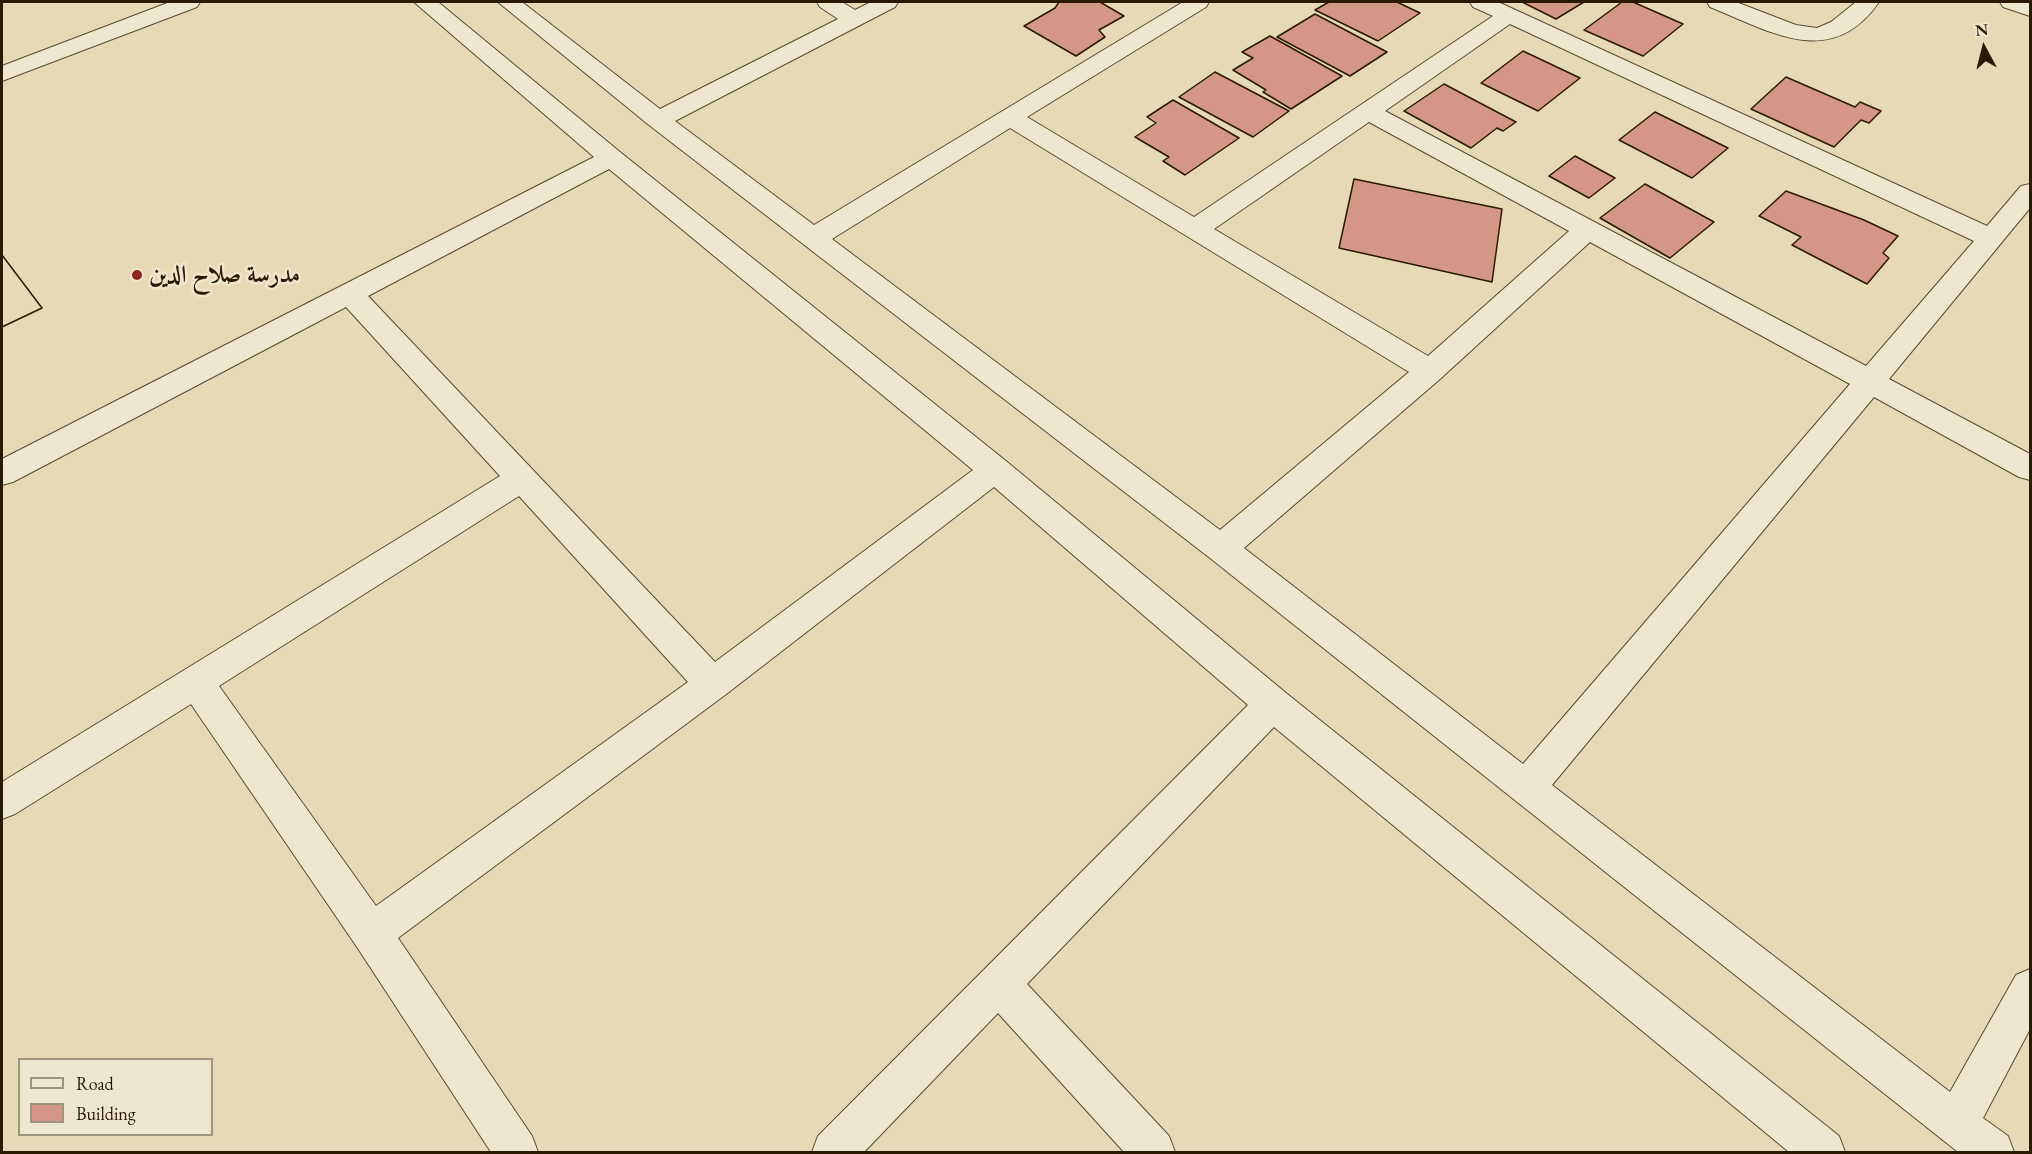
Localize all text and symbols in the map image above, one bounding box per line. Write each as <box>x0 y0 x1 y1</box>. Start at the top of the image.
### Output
north arrow <box>1954 18 2014 78</box>
text: N <box>1974 18 1989 41</box>
place label: مدرسة صلاح الدين <box>149 261 300 289</box>
marker: مدرسة صلاح الدين <box>130 268 144 282</box>
legend <box>18 1058 213 1136</box>
text: Road <box>76 1072 114 1095</box>
text: Building <box>76 1102 136 1125</box>

